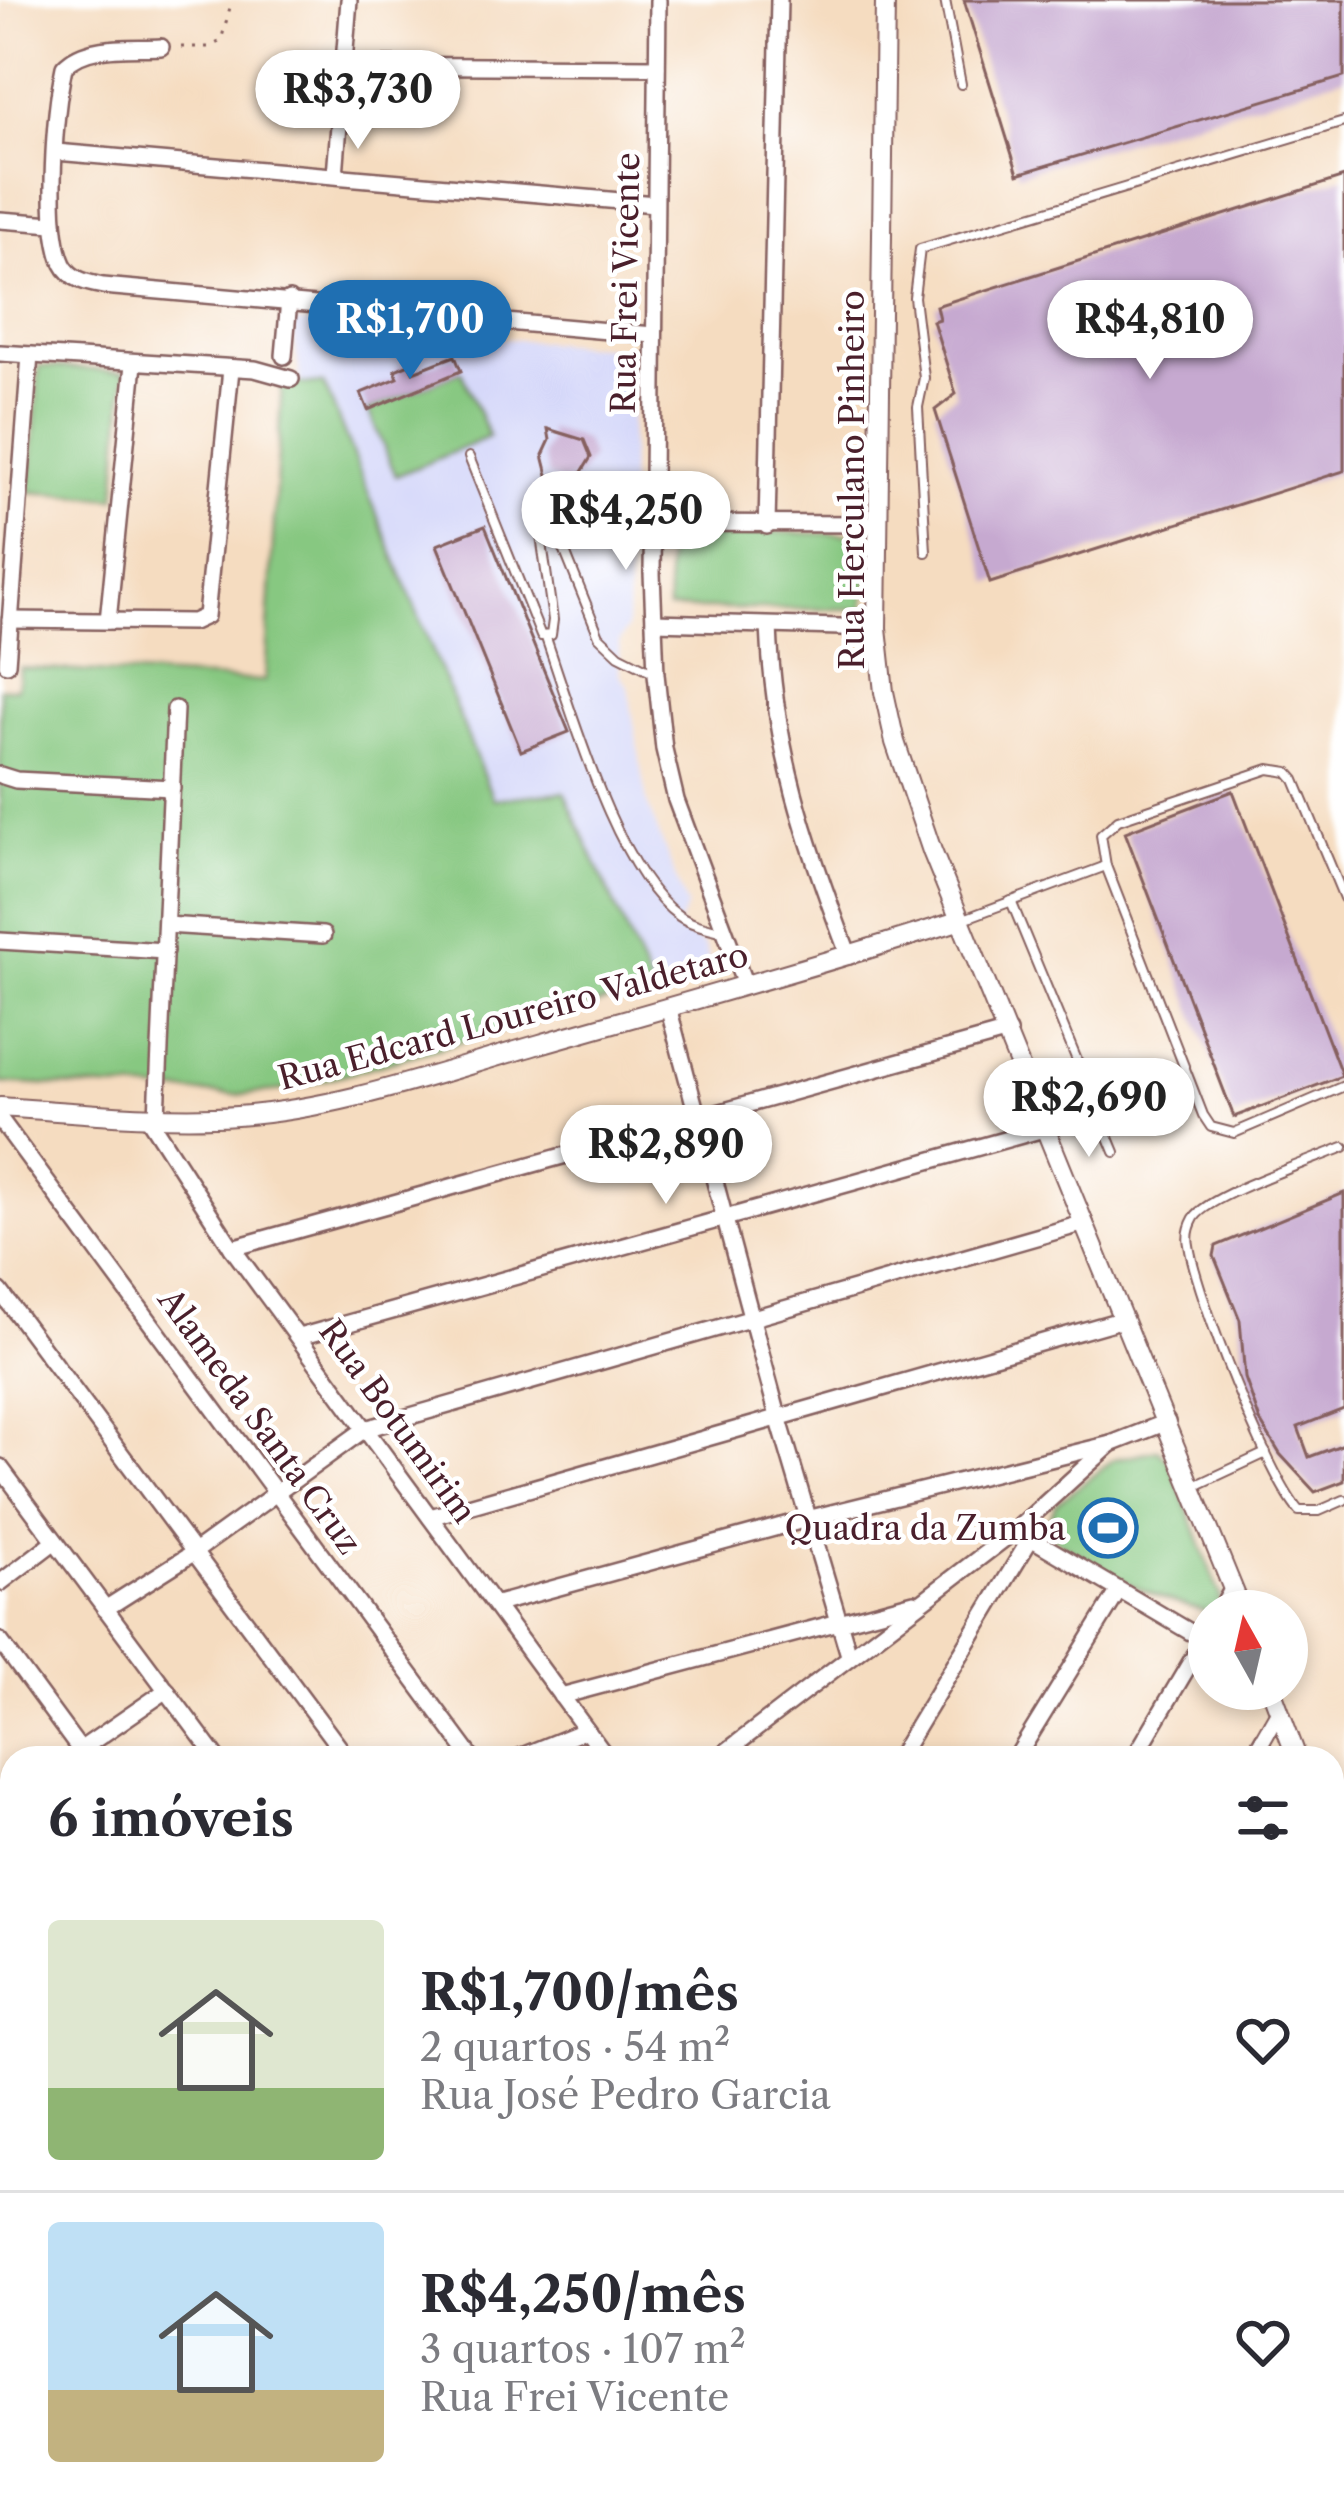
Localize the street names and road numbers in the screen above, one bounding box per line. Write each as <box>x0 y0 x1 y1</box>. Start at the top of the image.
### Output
street label: Rua Frei Vicente <box>603 152 648 414</box>
street label: Rua Herculano Pinheiro <box>832 290 873 670</box>
street label: Rua Edcard Loureiro Valdetaro <box>274 934 753 1099</box>
street label: Alameda Santa Cruz <box>149 1280 370 1562</box>
street label: Rua Botumirim <box>310 1312 485 1531</box>

